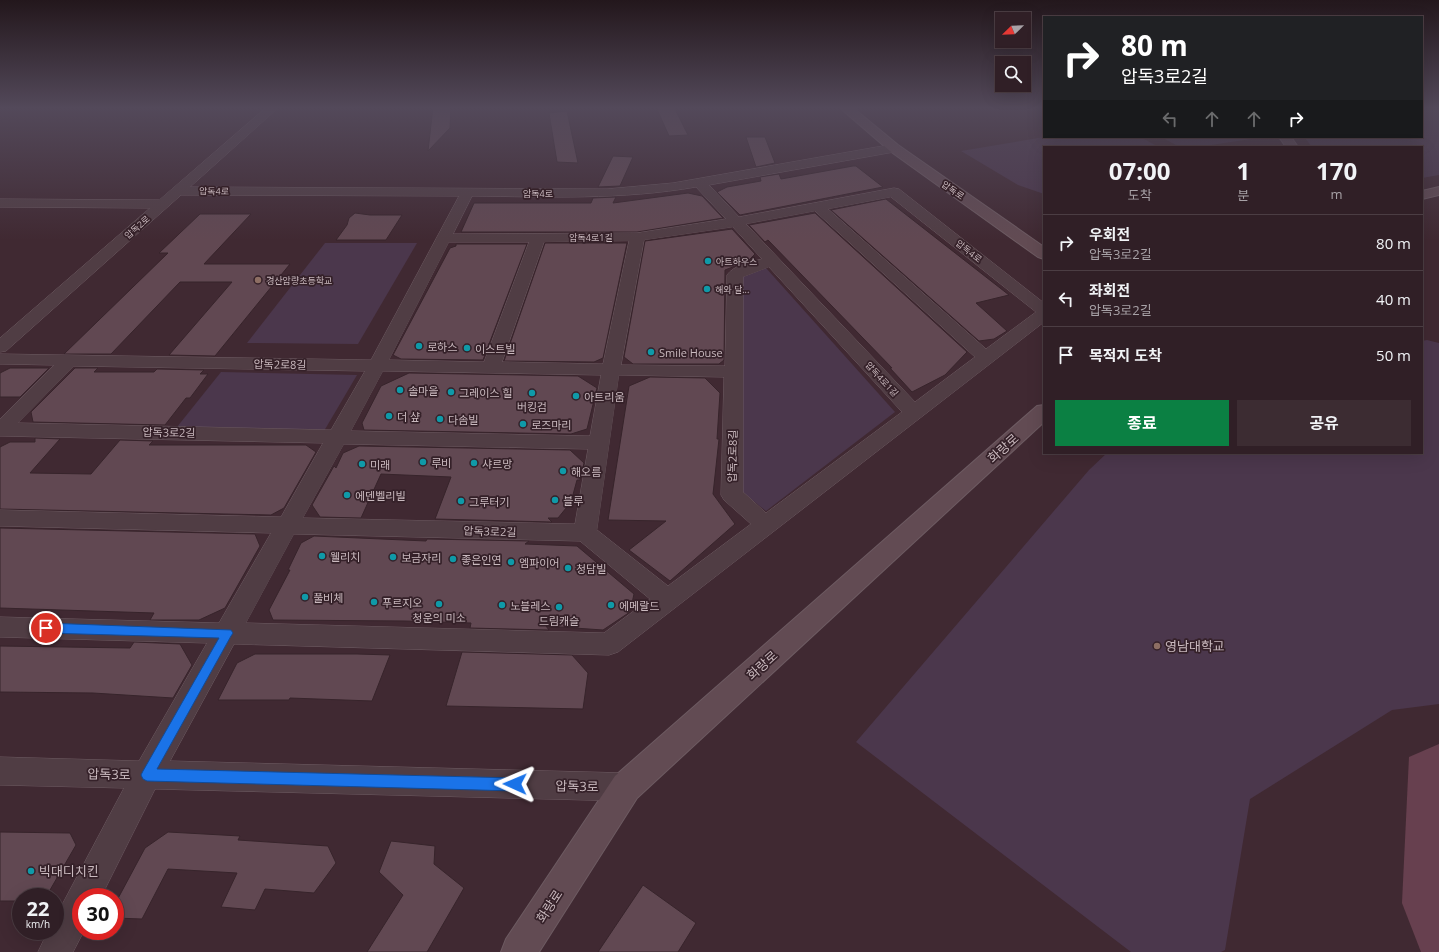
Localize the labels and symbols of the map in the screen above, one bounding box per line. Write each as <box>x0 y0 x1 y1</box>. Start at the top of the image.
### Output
north arrow <box>995 12 1031 48</box>
street label: 압독로 <box>939 178 967 202</box>
street label: 압독4로 <box>199 184 229 198</box>
street label: 압독4로 <box>523 187 553 200</box>
street label: 압독2로 <box>121 212 153 242</box>
street label: 압독4로1길 <box>569 231 613 244</box>
street label: 압독4로 <box>953 237 985 265</box>
place label: 아트하우스 <box>716 255 757 268</box>
marker: 아트하우스 <box>703 256 713 266</box>
place label: 경산압량초등학교 <box>266 274 332 287</box>
marker: 경산압량초등학교 <box>253 275 263 285</box>
place label: 해와 달... <box>715 283 749 296</box>
marker: 해와 달... <box>702 284 712 294</box>
place label: 로하스 <box>427 339 457 354</box>
marker: 로하스 <box>414 341 424 351</box>
place label: 이스트빌 <box>475 341 515 356</box>
marker: 이스트빌 <box>462 343 472 353</box>
place label: Smile House <box>659 345 723 360</box>
marker: Smile House <box>646 347 656 357</box>
street label: 압독2로8길 <box>253 356 307 372</box>
street label: 압독4로1길 <box>862 359 902 399</box>
place label: 솔마을 <box>408 383 438 398</box>
marker: 솔마을 <box>395 385 405 395</box>
place label: 그레이스 힐 <box>459 385 512 400</box>
marker: 그레이스 힐 <box>446 387 456 397</box>
marker: 버킹검 <box>527 388 537 398</box>
place label: 아트리움 <box>584 389 624 404</box>
marker: 아트리움 <box>571 391 581 401</box>
place label: 버킹검 <box>517 399 547 414</box>
place label: 더 샾 <box>397 409 420 424</box>
marker: 더 샾 <box>384 411 394 421</box>
place label: 다솜빌 <box>448 412 478 427</box>
marker: 다솜빌 <box>435 414 445 424</box>
place label: 로즈마리 <box>531 417 571 432</box>
marker: 로즈마리 <box>518 419 528 429</box>
street label: 압독3로2길 <box>142 424 196 440</box>
street label: 압독2로8길 <box>724 429 740 483</box>
street label: 화랑로 <box>984 429 1022 467</box>
place label: 루비 <box>431 455 451 470</box>
place label: 샤르망 <box>482 456 512 471</box>
place label: 미래 <box>370 457 390 472</box>
marker: 루비 <box>418 457 428 467</box>
marker: 샤르망 <box>469 458 479 468</box>
marker: 미래 <box>357 459 367 469</box>
place label: 해오름 <box>571 464 601 479</box>
marker: 해오름 <box>558 466 568 476</box>
place label: 에덴벨리빌 <box>355 488 406 503</box>
marker: 에덴벨리빌 <box>342 490 352 500</box>
place label: 블루 <box>563 493 583 508</box>
place label: 그루터기 <box>469 494 509 509</box>
marker: 블루 <box>550 495 560 505</box>
marker: 그루터기 <box>456 496 466 506</box>
street label: 압독3로2길 <box>463 523 517 539</box>
place label: 웰리치 <box>330 549 360 564</box>
place label: 보금자리 <box>401 550 441 565</box>
marker: 웰리치 <box>317 551 327 561</box>
marker: 보금자리 <box>388 552 398 562</box>
place label: 좋은인연 <box>461 552 501 567</box>
marker: 좋은인연 <box>448 554 458 564</box>
place label: 엠파이어 <box>519 555 559 570</box>
marker: 엠파이어 <box>506 557 516 567</box>
place label: 청담빌 <box>576 561 606 576</box>
marker: 청담빌 <box>563 563 573 573</box>
place label: 풀비체 <box>313 590 343 605</box>
marker: 풀비체 <box>300 592 310 602</box>
place label: 푸르지오 <box>382 595 422 610</box>
marker: 푸르지오 <box>369 597 379 607</box>
place label: 노블레스 <box>510 598 550 613</box>
place label: 에메랄드 <box>619 598 659 613</box>
marker: 청운의 미소 <box>434 599 444 609</box>
marker: 노블레스 <box>497 600 507 610</box>
marker: 에메랄드 <box>606 600 616 610</box>
marker: 드림캐슬 <box>554 602 564 612</box>
place label: 청운의 미소 <box>412 610 466 625</box>
pin <box>29 611 63 645</box>
place label: 드림캐슬 <box>539 613 579 628</box>
place label: 영남대학교 <box>1165 637 1225 655</box>
marker: 영남대학교 <box>1152 641 1162 651</box>
street label: 화랑로 <box>743 646 781 684</box>
position arrow <box>494 763 536 805</box>
street label: 압독3로 <box>87 765 131 783</box>
street label: 압독3로 <box>555 777 599 795</box>
place label: 빅대디치킨 <box>39 862 99 880</box>
marker: 빅대디치킨 <box>26 866 36 876</box>
street label: 화랑로 <box>532 886 566 926</box>
speed limit sign: 30 <box>72 888 124 940</box>

